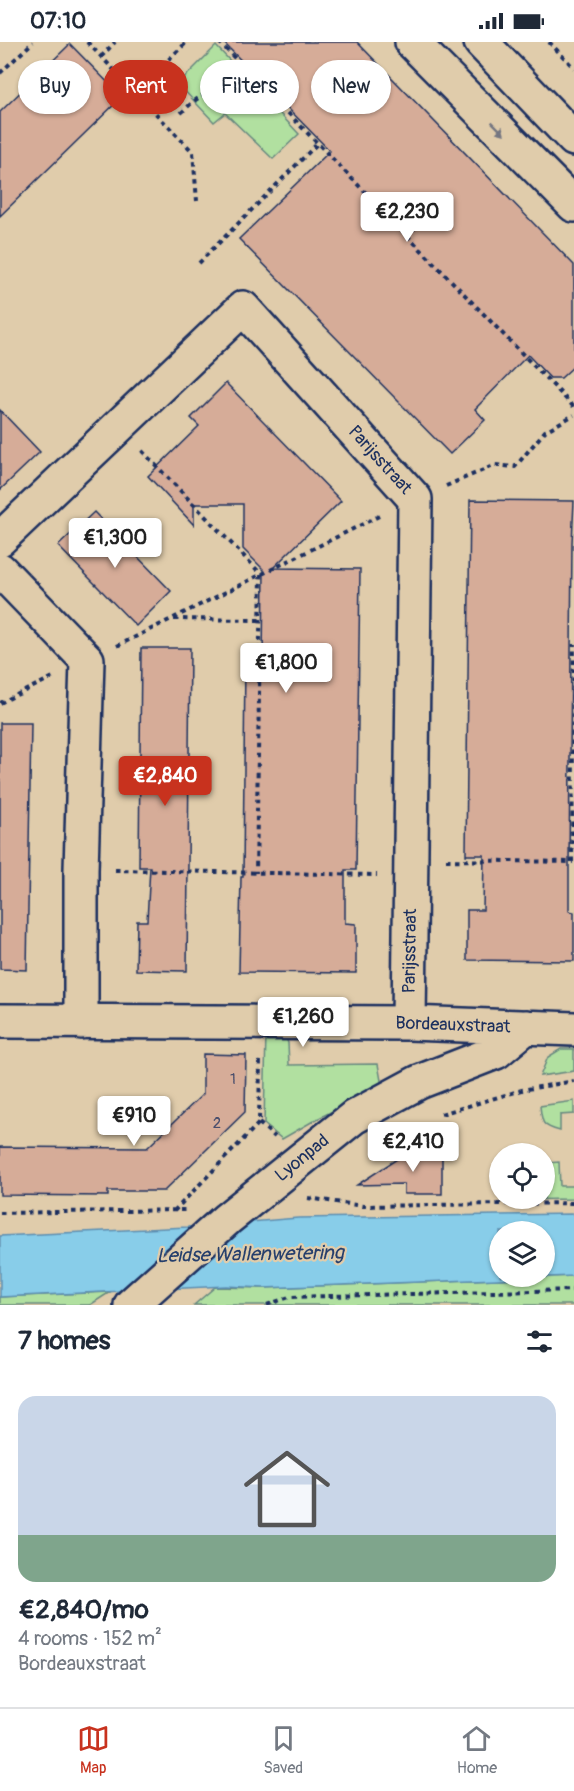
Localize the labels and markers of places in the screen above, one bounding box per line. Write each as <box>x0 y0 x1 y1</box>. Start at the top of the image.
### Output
pin: €2,230 <box>358 192 456 243</box>
pin: €1,300 <box>66 518 164 569</box>
pin: €1,800 <box>237 643 335 694</box>
pin: €2,840 <box>116 756 214 807</box>
pin: €1,260 <box>254 997 352 1048</box>
pin: €910 <box>98 1096 170 1147</box>
pin: €2,410 <box>364 1122 462 1173</box>

